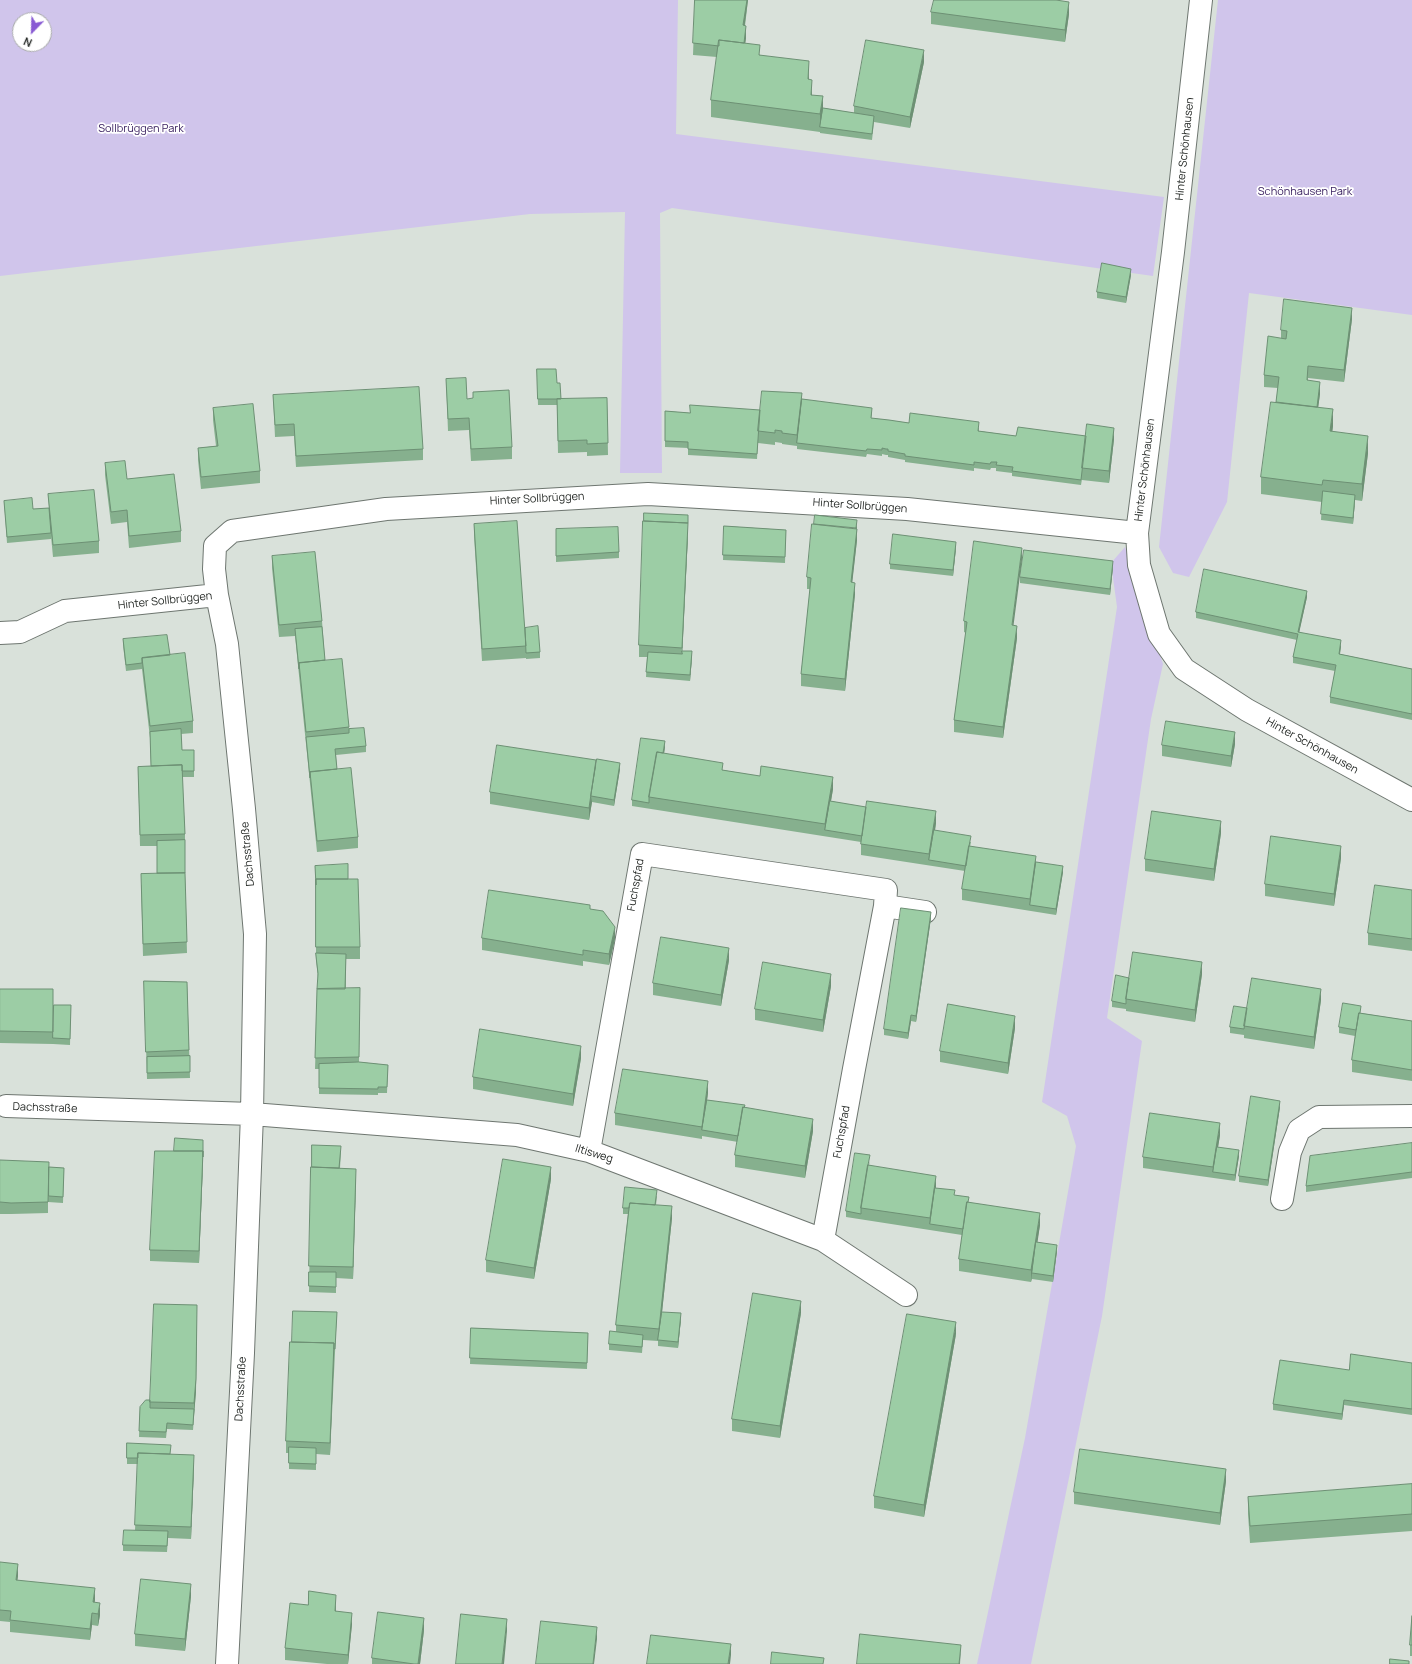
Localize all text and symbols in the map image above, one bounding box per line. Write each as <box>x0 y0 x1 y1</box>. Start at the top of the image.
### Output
north arrow <box>12 12 52 52</box>
text: N <box>21 34 34 51</box>
street label: Hinter Schönhausen <box>1173 97 1197 201</box>
park label: Sollbrüggen Park <box>98 122 184 136</box>
park label: Schönhausen Park <box>1258 185 1352 199</box>
street label: Hinter Schönhausen <box>1132 418 1158 522</box>
street label: Hinter Sollbrüggen <box>489 490 585 508</box>
street label: Hinter Sollbrüggen <box>812 496 908 516</box>
street label: Hinter Sollbrüggen <box>117 589 213 613</box>
street label: Hinter Schönhausen <box>1263 715 1361 777</box>
street label: Dachsstraße <box>239 821 257 887</box>
street label: Fuchspfad <box>625 858 647 912</box>
street label: Dachsstraße <box>12 1100 78 1116</box>
street label: Fuchspfad <box>831 1105 853 1159</box>
street label: Iltisweg <box>574 1142 614 1166</box>
street label: Dachsstraße <box>233 1356 249 1422</box>

